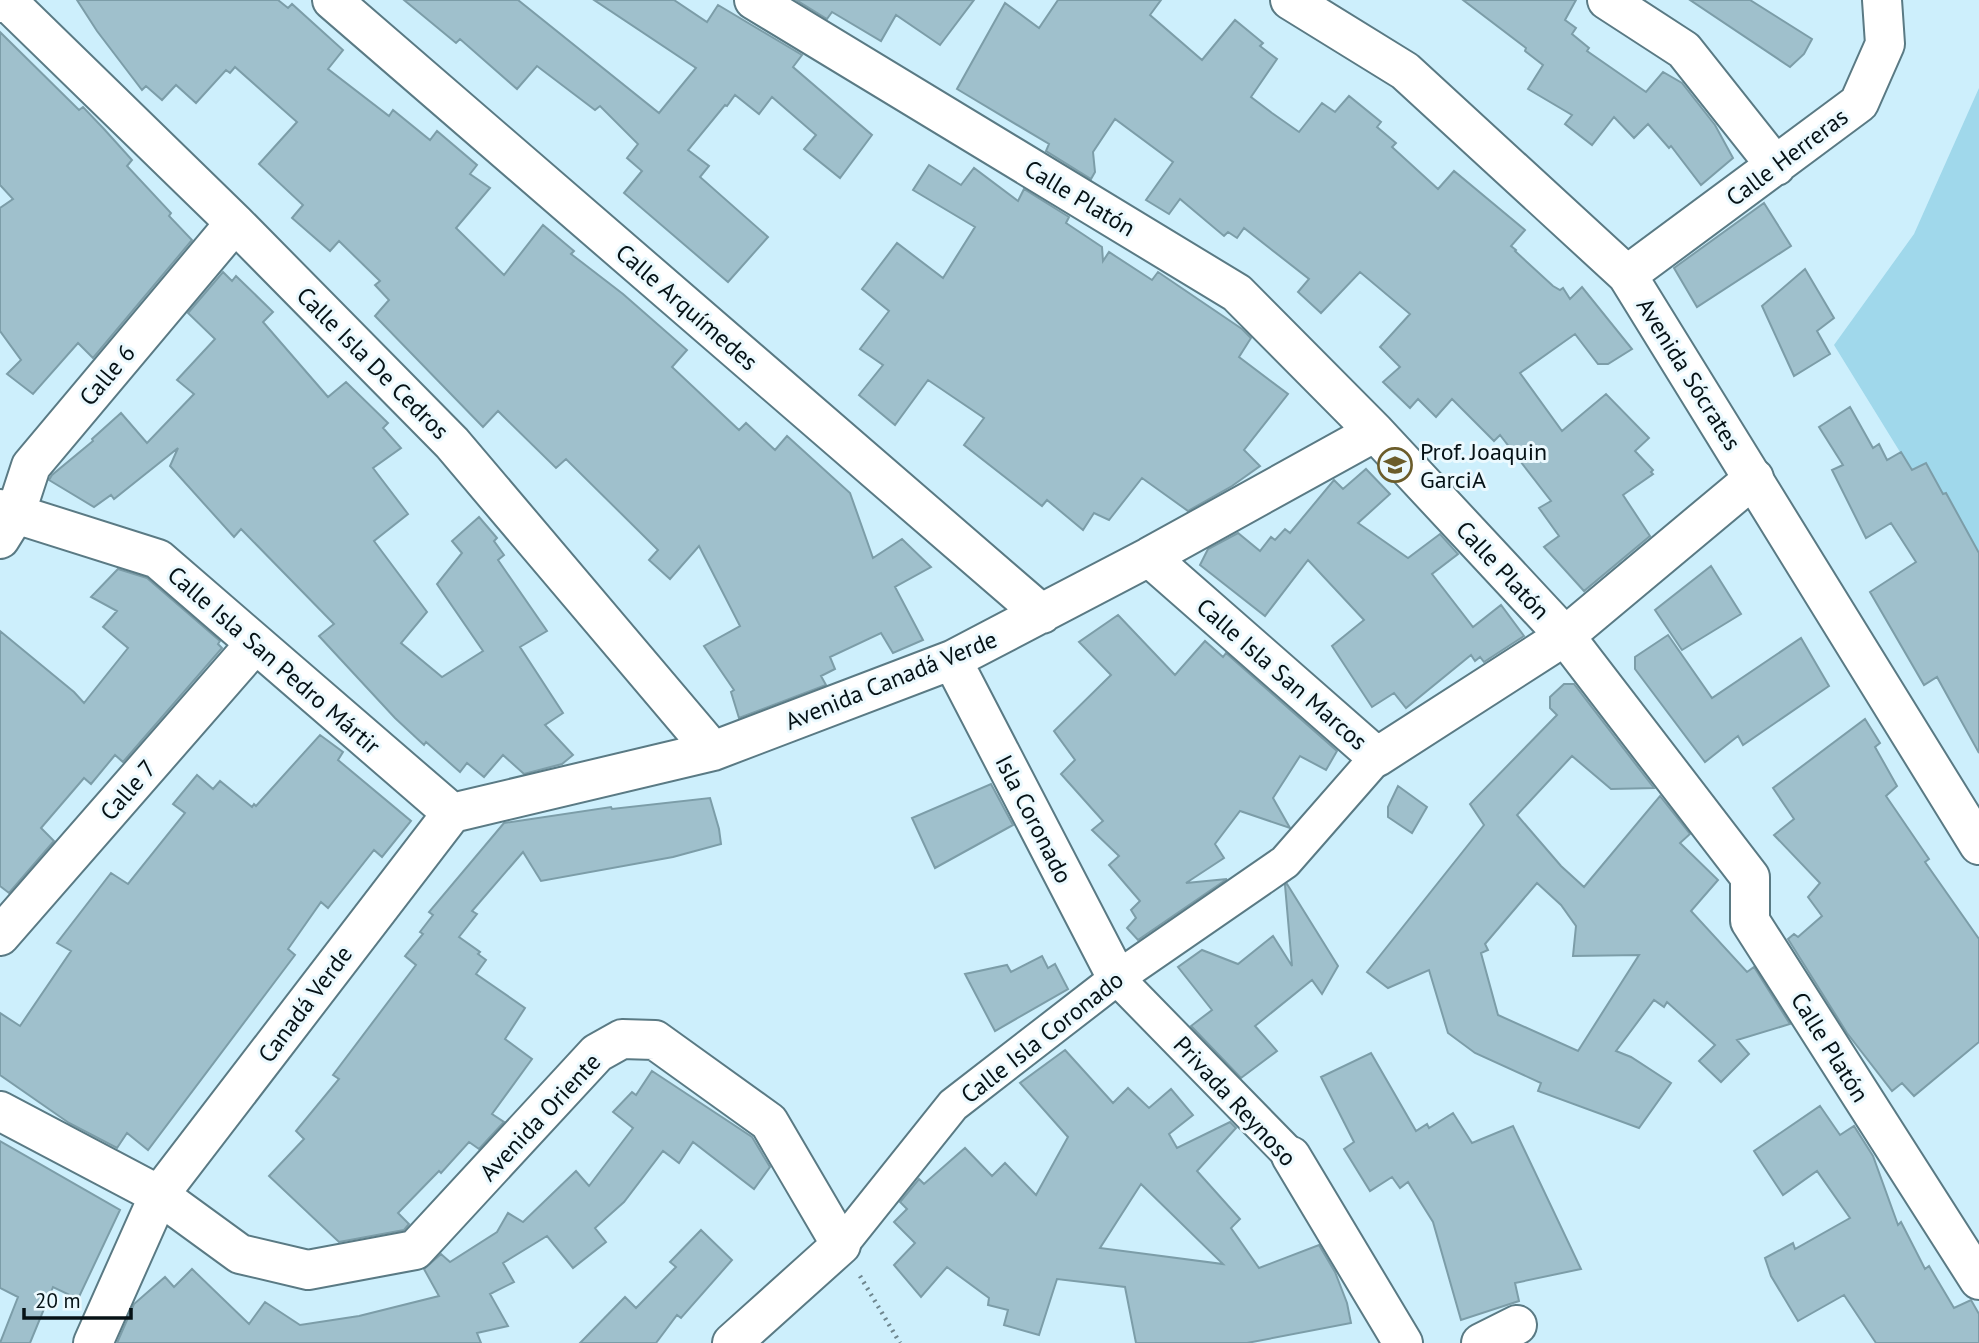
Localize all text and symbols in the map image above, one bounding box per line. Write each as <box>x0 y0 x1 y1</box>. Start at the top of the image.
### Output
street label: Calle Herreras <box>1720 101 1854 213</box>
street label: Calle Platón <box>1019 153 1141 243</box>
street label: Calle Arquímedes <box>610 237 764 377</box>
street label: Calle Isla De Cedros <box>290 280 456 446</box>
street label: Avenida Sócrates <box>1630 292 1748 456</box>
street label: Calle 6 <box>72 338 142 412</box>
place label: Prof. Joaquin GarciA <box>1420 436 1547 495</box>
school or university icon: Prof. Joaquin GarciA <box>1376 446 1414 484</box>
street label: Calle Platón <box>1449 514 1557 626</box>
street label: Calle Isla San Pedro Mártir <box>161 559 387 761</box>
street label: Calle Isla San Marcos <box>1190 591 1374 757</box>
street label: Avenida Canadá Verde <box>780 623 1002 737</box>
street label: Isla Coronado <box>988 750 1080 888</box>
street label: Calle 7 <box>93 753 163 827</box>
street label: Canadá Verde <box>251 939 359 1069</box>
street label: Calle Isla Coronado <box>955 964 1129 1110</box>
street label: Calle Platón <box>1784 986 1876 1108</box>
street label: Privada Reynoso <box>1167 1029 1303 1173</box>
street label: Avenida Oriente <box>473 1047 607 1187</box>
scale bar <box>24 1276 131 1320</box>
text: 20 m <box>35 1287 81 1314</box>

